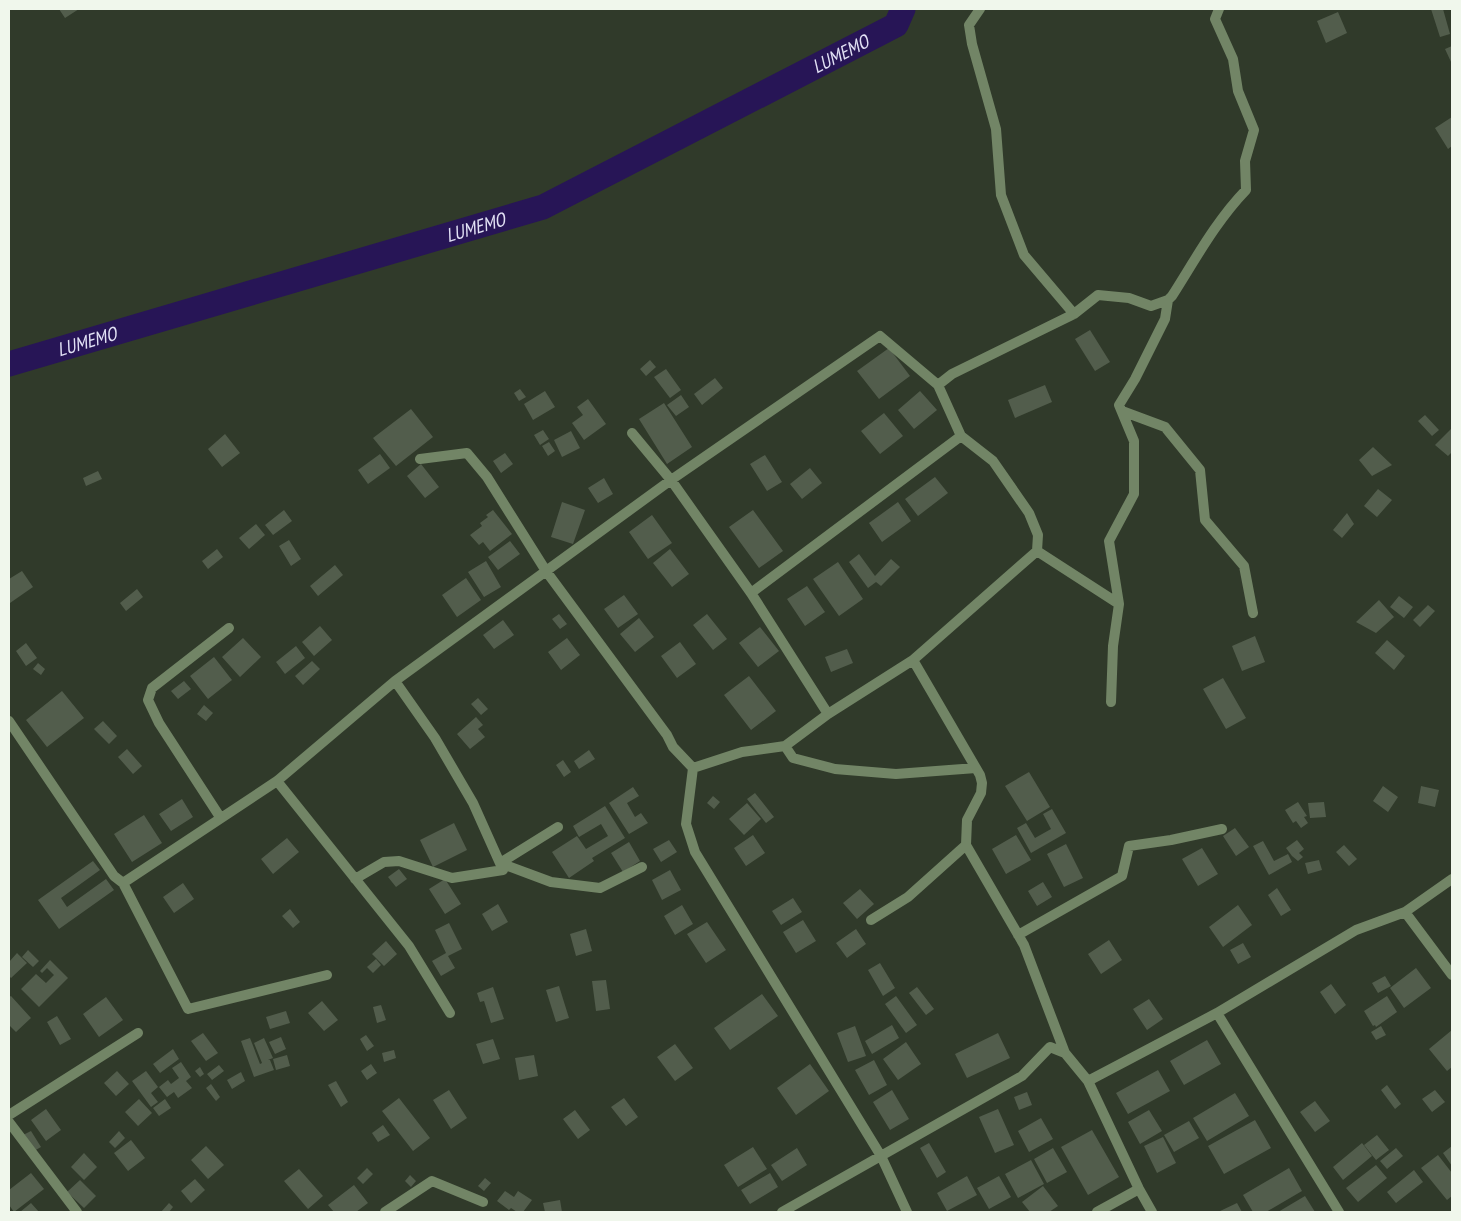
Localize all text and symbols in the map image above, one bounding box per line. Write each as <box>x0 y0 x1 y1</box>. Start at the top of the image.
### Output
water label: LUMEMO <box>808 28 874 78</box>
water label: LUMEMO <box>443 206 509 247</box>
water label: LUMEMO <box>54 321 121 361</box>

